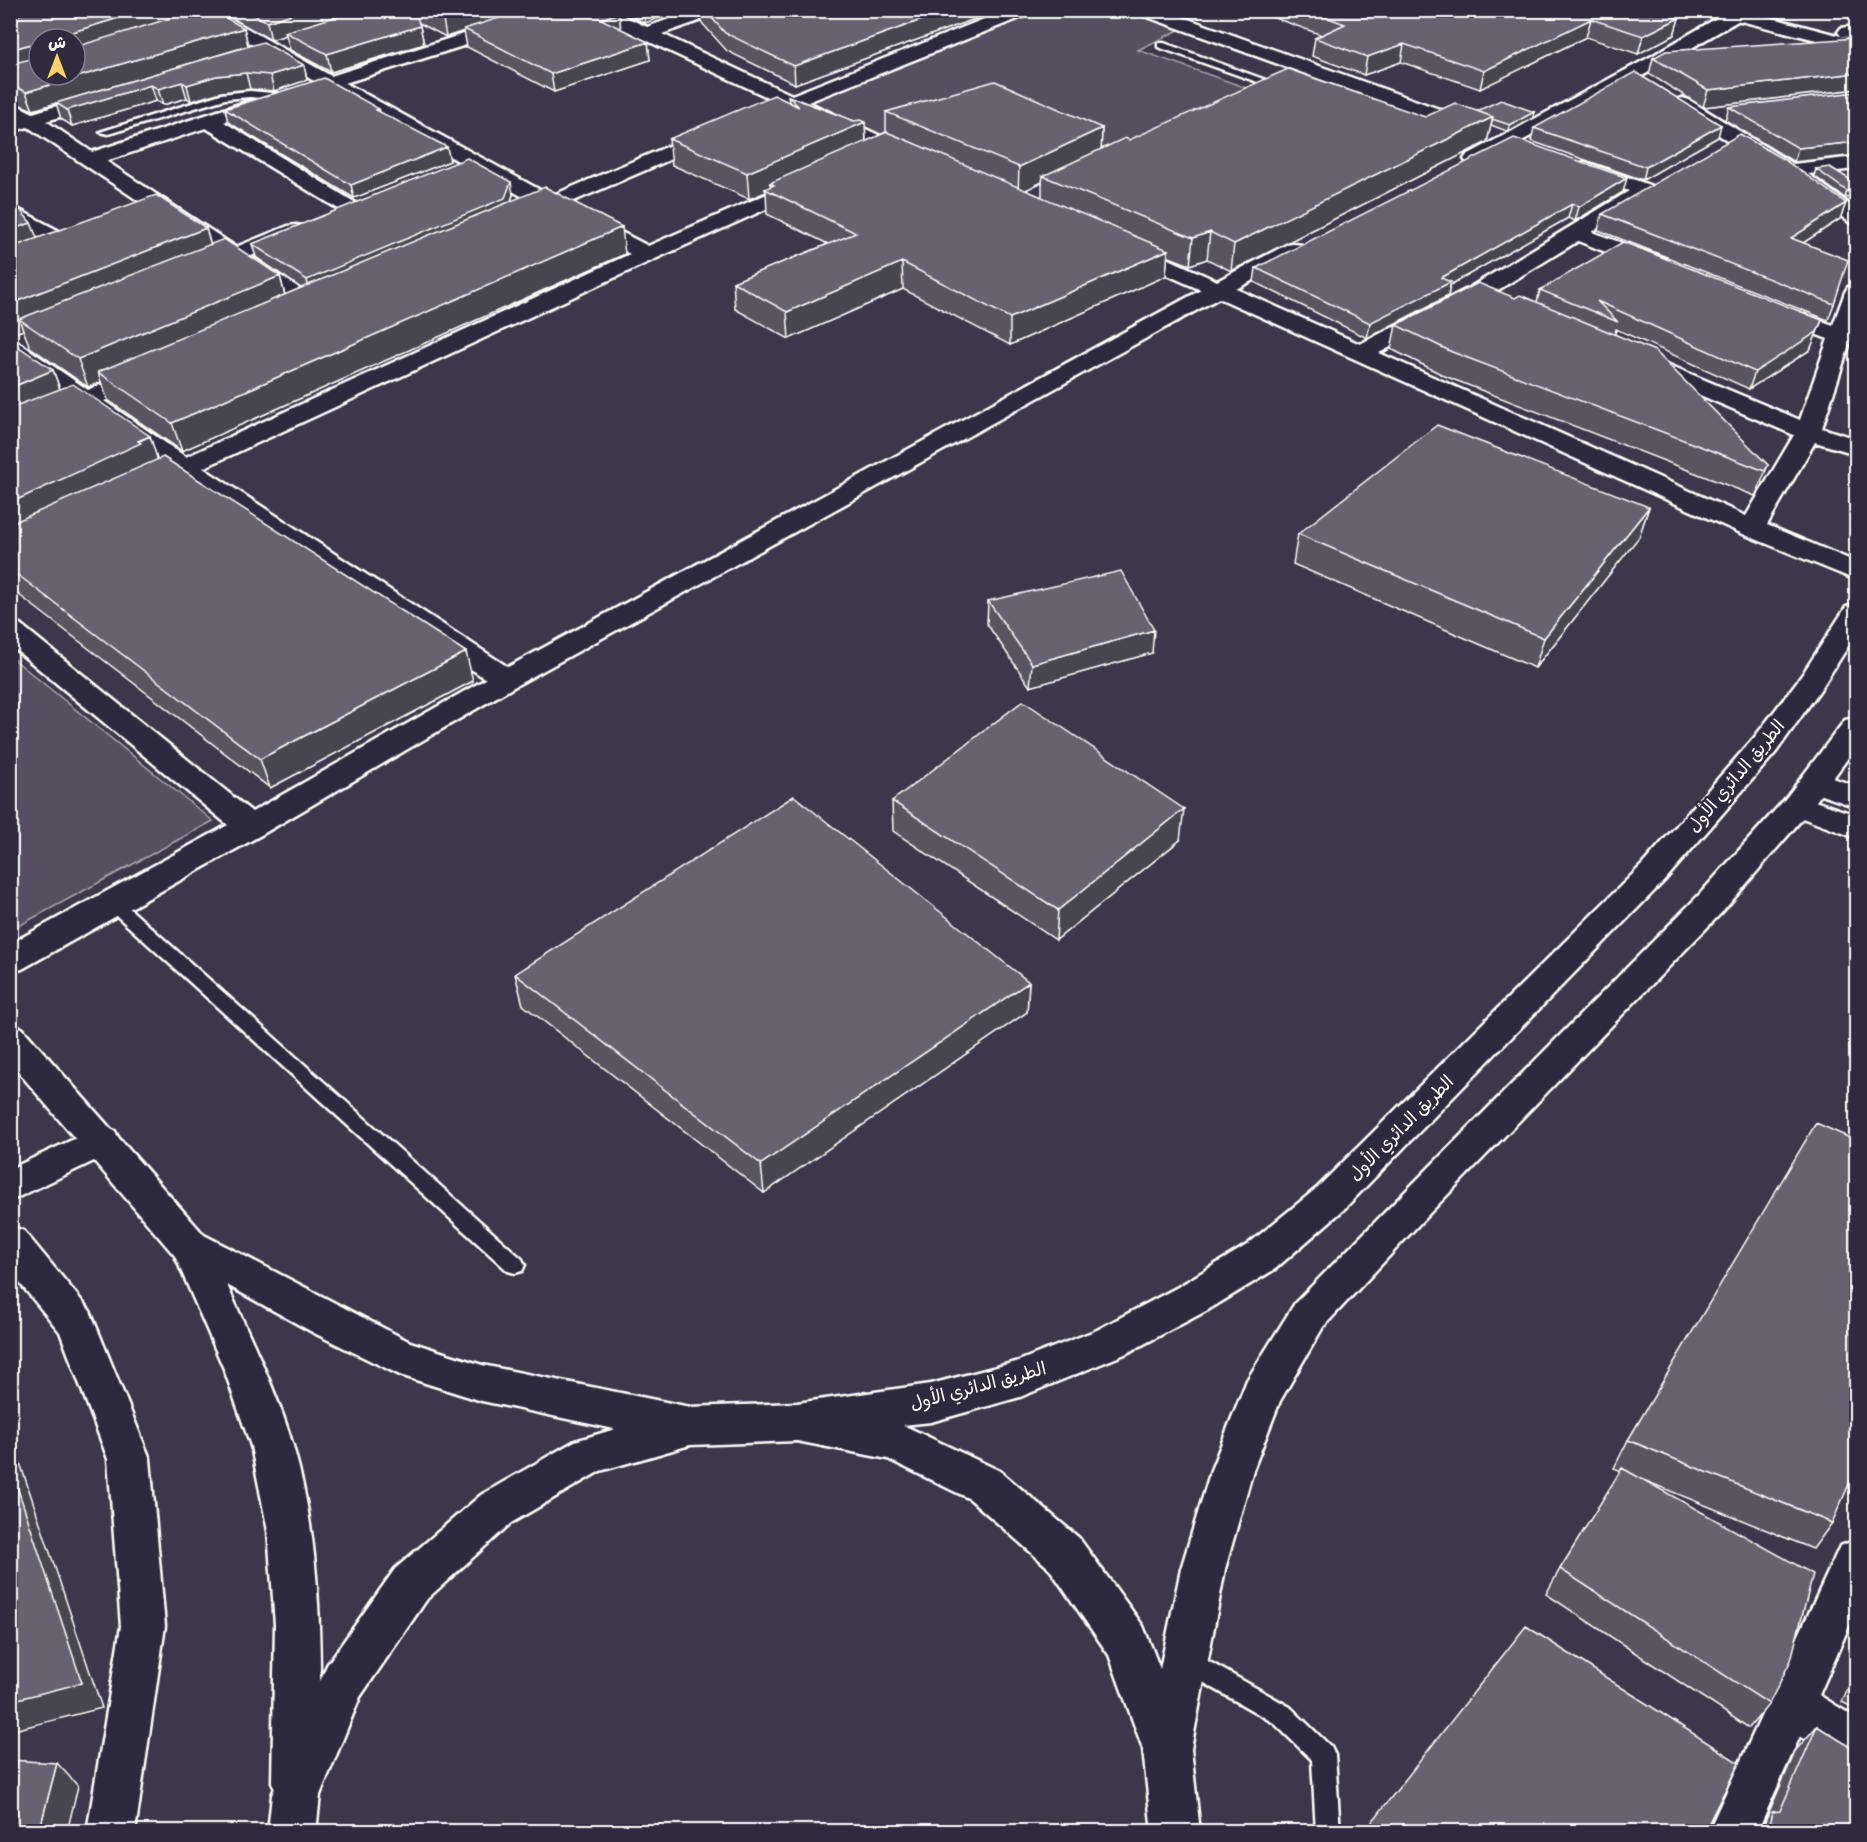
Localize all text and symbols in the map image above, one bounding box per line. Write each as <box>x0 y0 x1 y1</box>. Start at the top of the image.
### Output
north arrow <box>27 27 87 87</box>
text: ش <box>48 36 66 55</box>
street label: الطريق الدائري الأول <box>1682 715 1791 838</box>
street label: الطريق الدائري الأول <box>1343 1070 1460 1187</box>
street label: الطريق الدائري الأول <box>907 1356 1049 1417</box>

